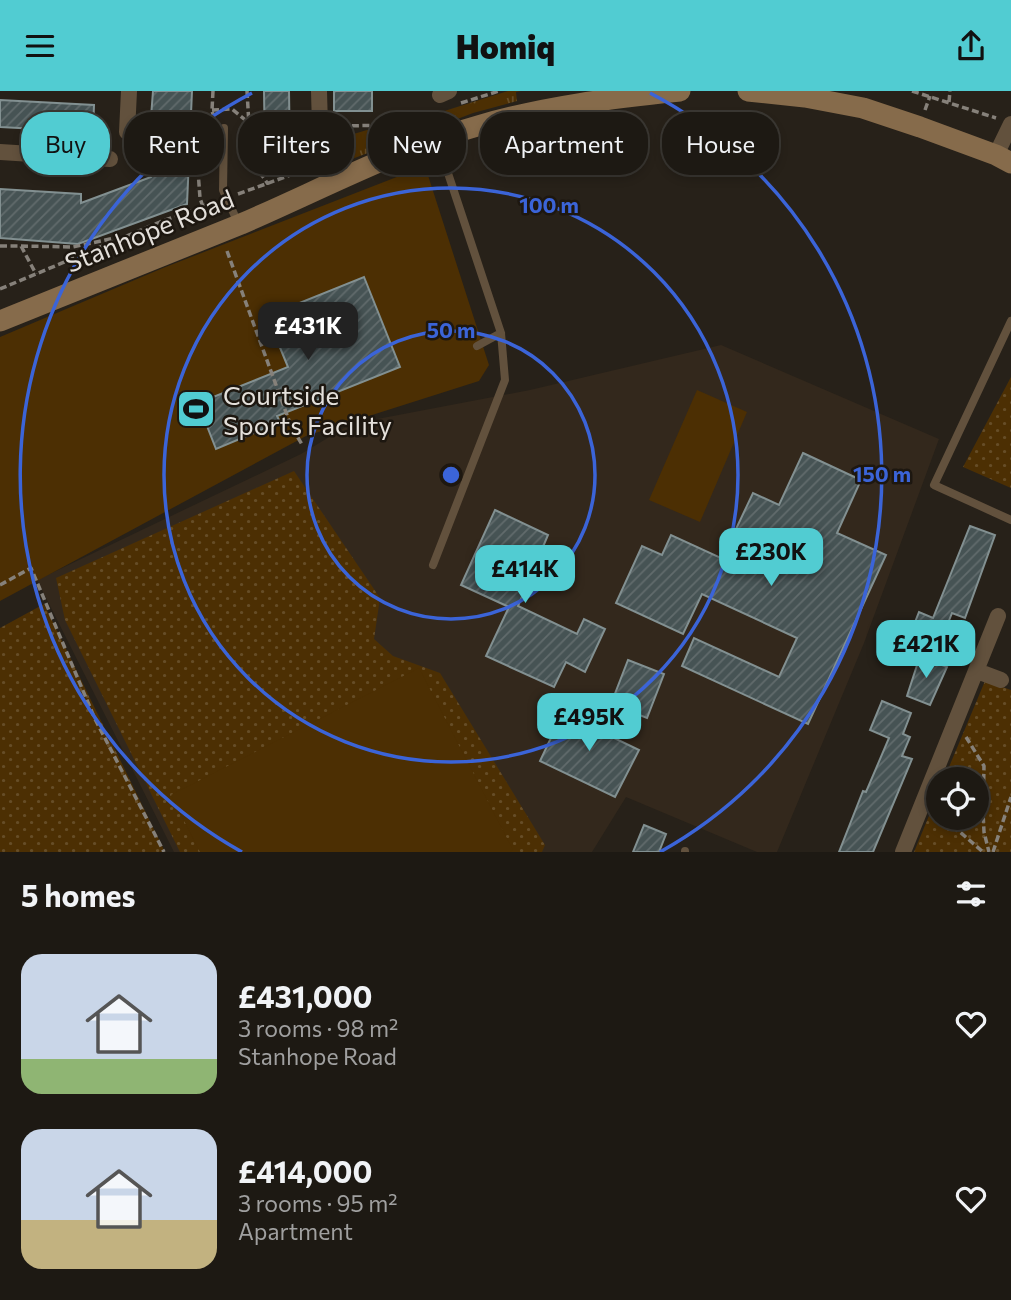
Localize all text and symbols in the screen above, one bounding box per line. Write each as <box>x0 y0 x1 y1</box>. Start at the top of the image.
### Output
text: Homiq <box>456 26 555 66</box>
icon: menu <box>21 27 59 65</box>
icon: share <box>952 27 990 65</box>
chip: Buy <box>21 112 110 175</box>
chip: Rent <box>124 112 224 175</box>
chip: Filters <box>238 112 354 175</box>
chip: New <box>368 112 466 175</box>
chip: Apartment <box>480 112 648 175</box>
chip: House <box>662 112 779 175</box>
street label: Stanhope Road <box>60 182 238 278</box>
text: 100 m <box>519 192 579 217</box>
pin: £431K <box>259 303 357 362</box>
text: £431K <box>274 311 342 339</box>
text: 50 m <box>427 317 475 342</box>
place label: Courtside Sports Facility <box>223 379 392 440</box>
sports icon: Courtside Sports Facility <box>175 388 217 430</box>
text: 150 m <box>853 461 911 486</box>
centre of rings <box>439 463 463 487</box>
pin: £230K <box>722 529 820 588</box>
text: £230K <box>735 537 807 565</box>
pin: £414K <box>476 545 574 605</box>
text: £414K <box>491 554 559 582</box>
pin: £421K <box>877 621 975 680</box>
text: £421K <box>892 629 960 657</box>
pin: £495K <box>540 693 638 753</box>
text: £495K <box>553 702 625 730</box>
map controls <box>926 767 989 830</box>
button: locate <box>926 767 989 830</box>
icon: filters <box>952 875 990 913</box>
text: 5 homes <box>21 876 135 913</box>
text: £431,000 <box>238 977 373 1014</box>
icon: home <box>77 982 161 1066</box>
icon: heart <box>952 1005 990 1043</box>
text: 3 rooms · 98 m² <box>238 1014 398 1042</box>
text: Stanhope Road <box>238 1042 397 1070</box>
text: £414,000 <box>238 1152 372 1189</box>
icon: home <box>77 1157 161 1241</box>
icon: heart <box>952 1180 990 1218</box>
text: 3 rooms · 95 m² <box>238 1189 397 1217</box>
text: Apartment <box>238 1217 353 1245</box>

